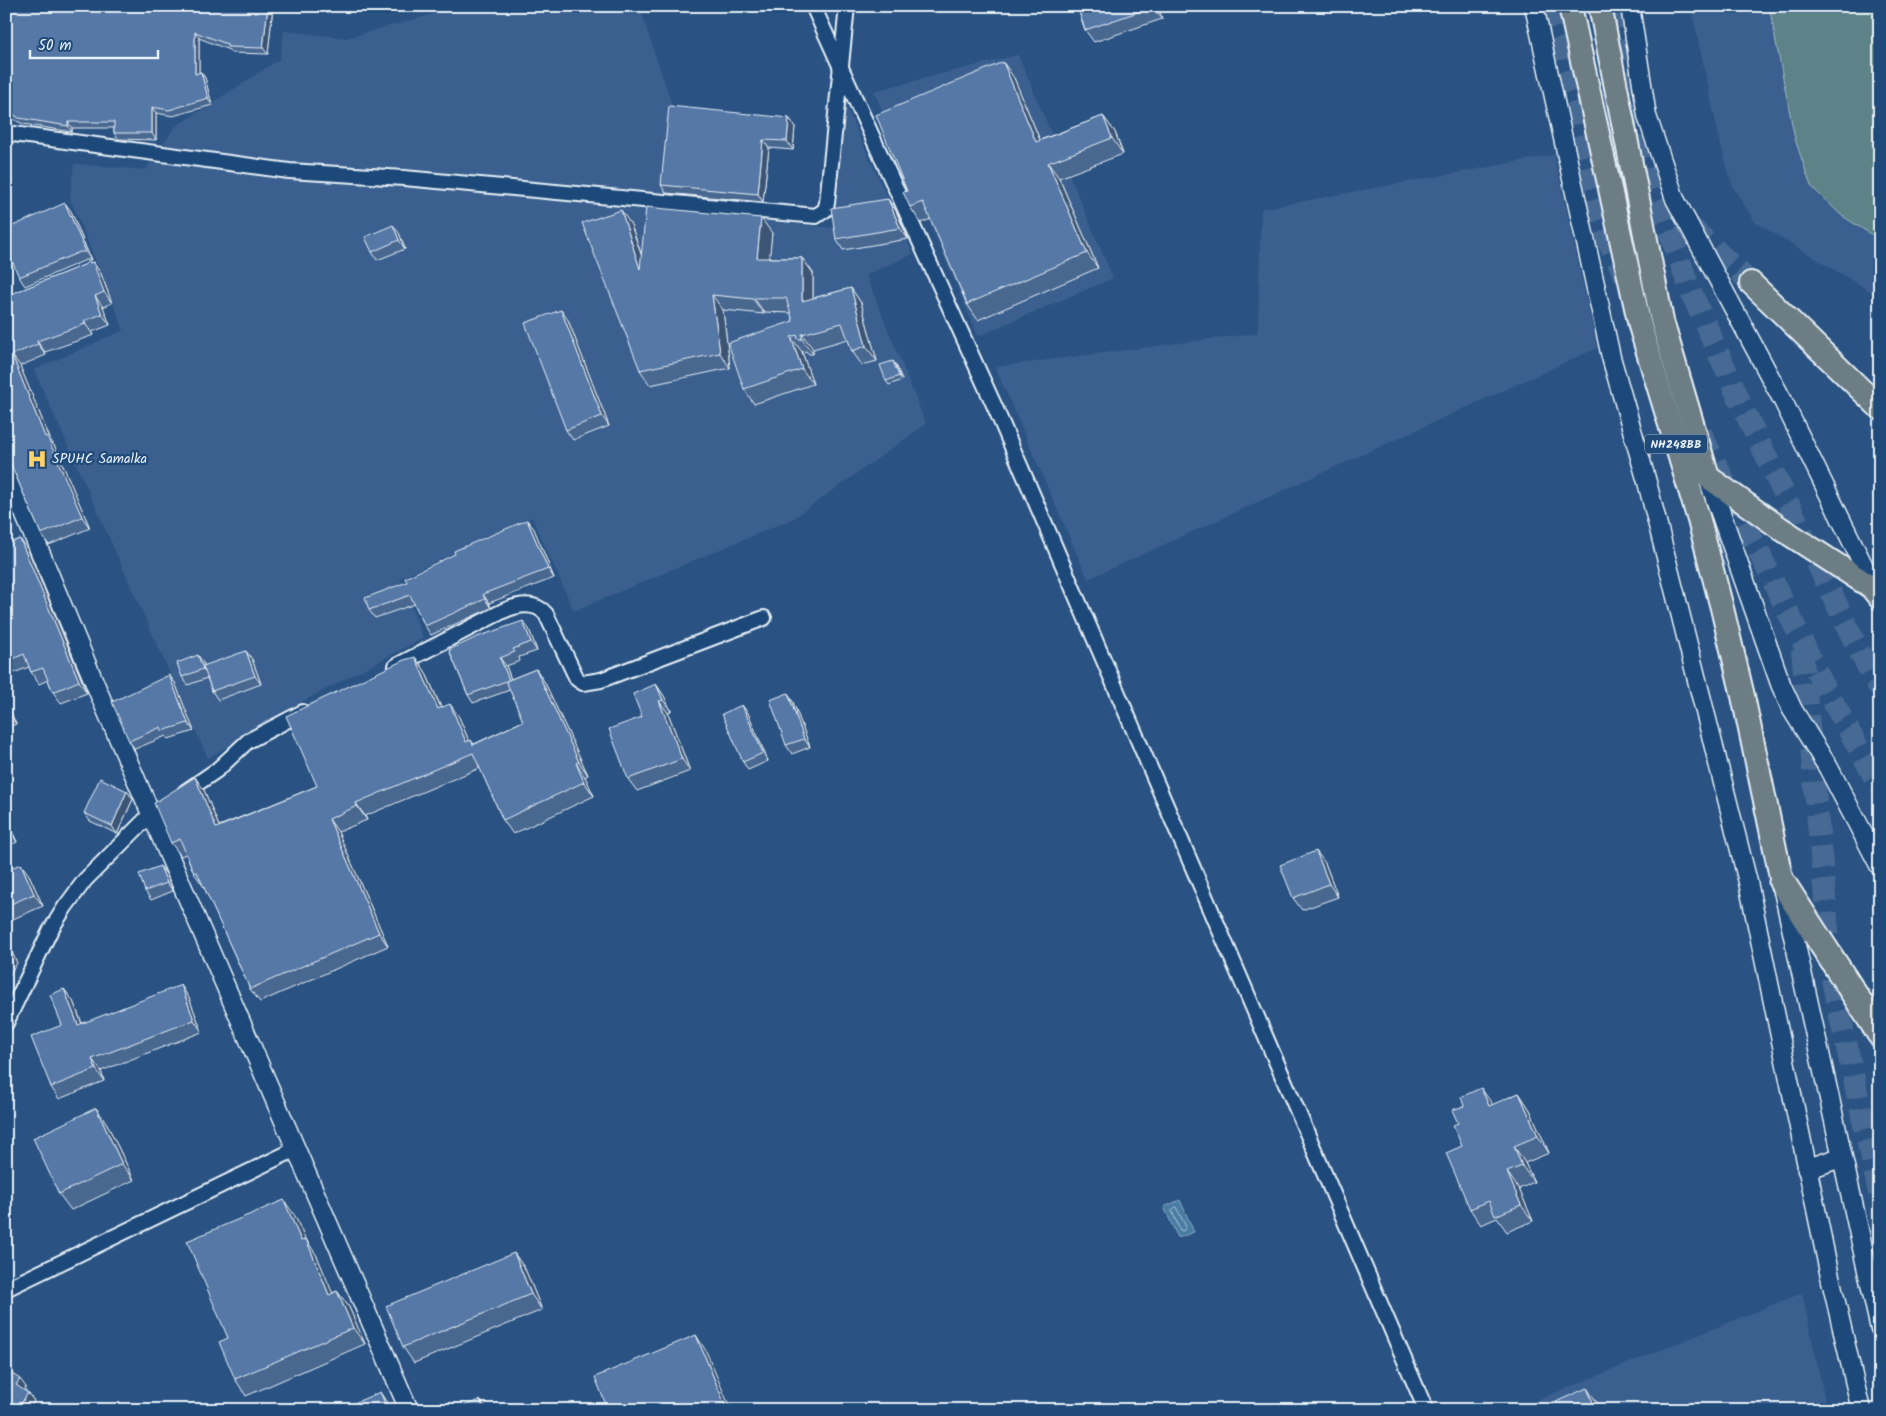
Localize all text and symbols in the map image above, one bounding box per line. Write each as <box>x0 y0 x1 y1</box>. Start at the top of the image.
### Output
scale bar <box>30 28 158 60</box>
text: 50 m <box>38 34 72 58</box>
road number: NH248BB <box>1645 434 1707 454</box>
hospital icon: SPUHC Samalka <box>26 448 48 470</box>
place label: SPUHC Samalka <box>52 448 147 470</box>

